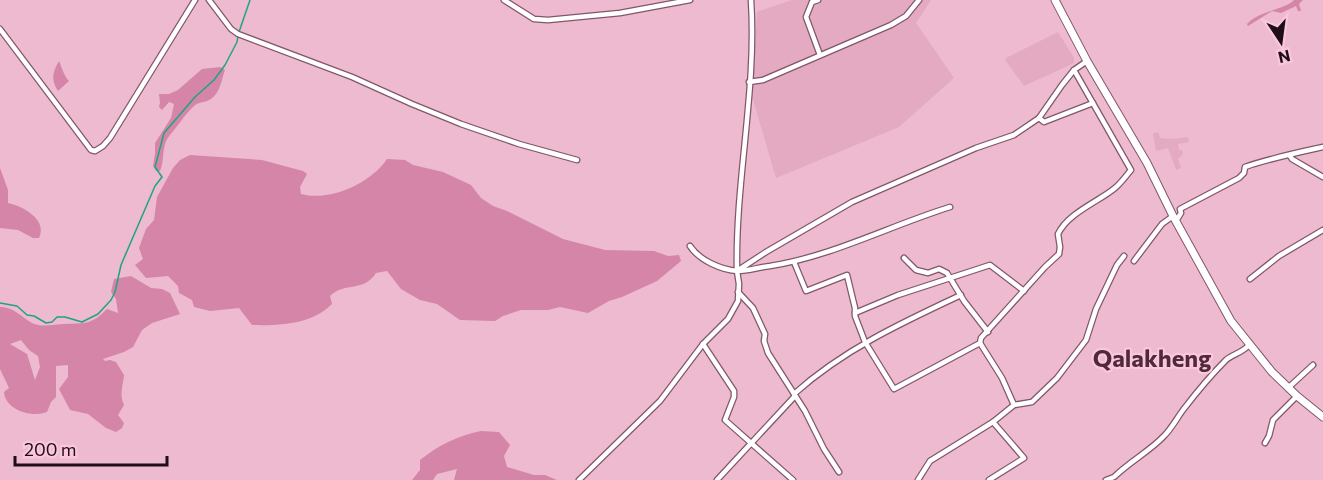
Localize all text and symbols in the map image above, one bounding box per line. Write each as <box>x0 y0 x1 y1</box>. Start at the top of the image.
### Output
north arrow <box>1251 12 1311 72</box>
text: N <box>1277 46 1292 68</box>
district label: Qalakheng <box>1093 343 1211 372</box>
scale bar <box>15 429 166 467</box>
text: 200 m <box>24 438 77 460</box>

